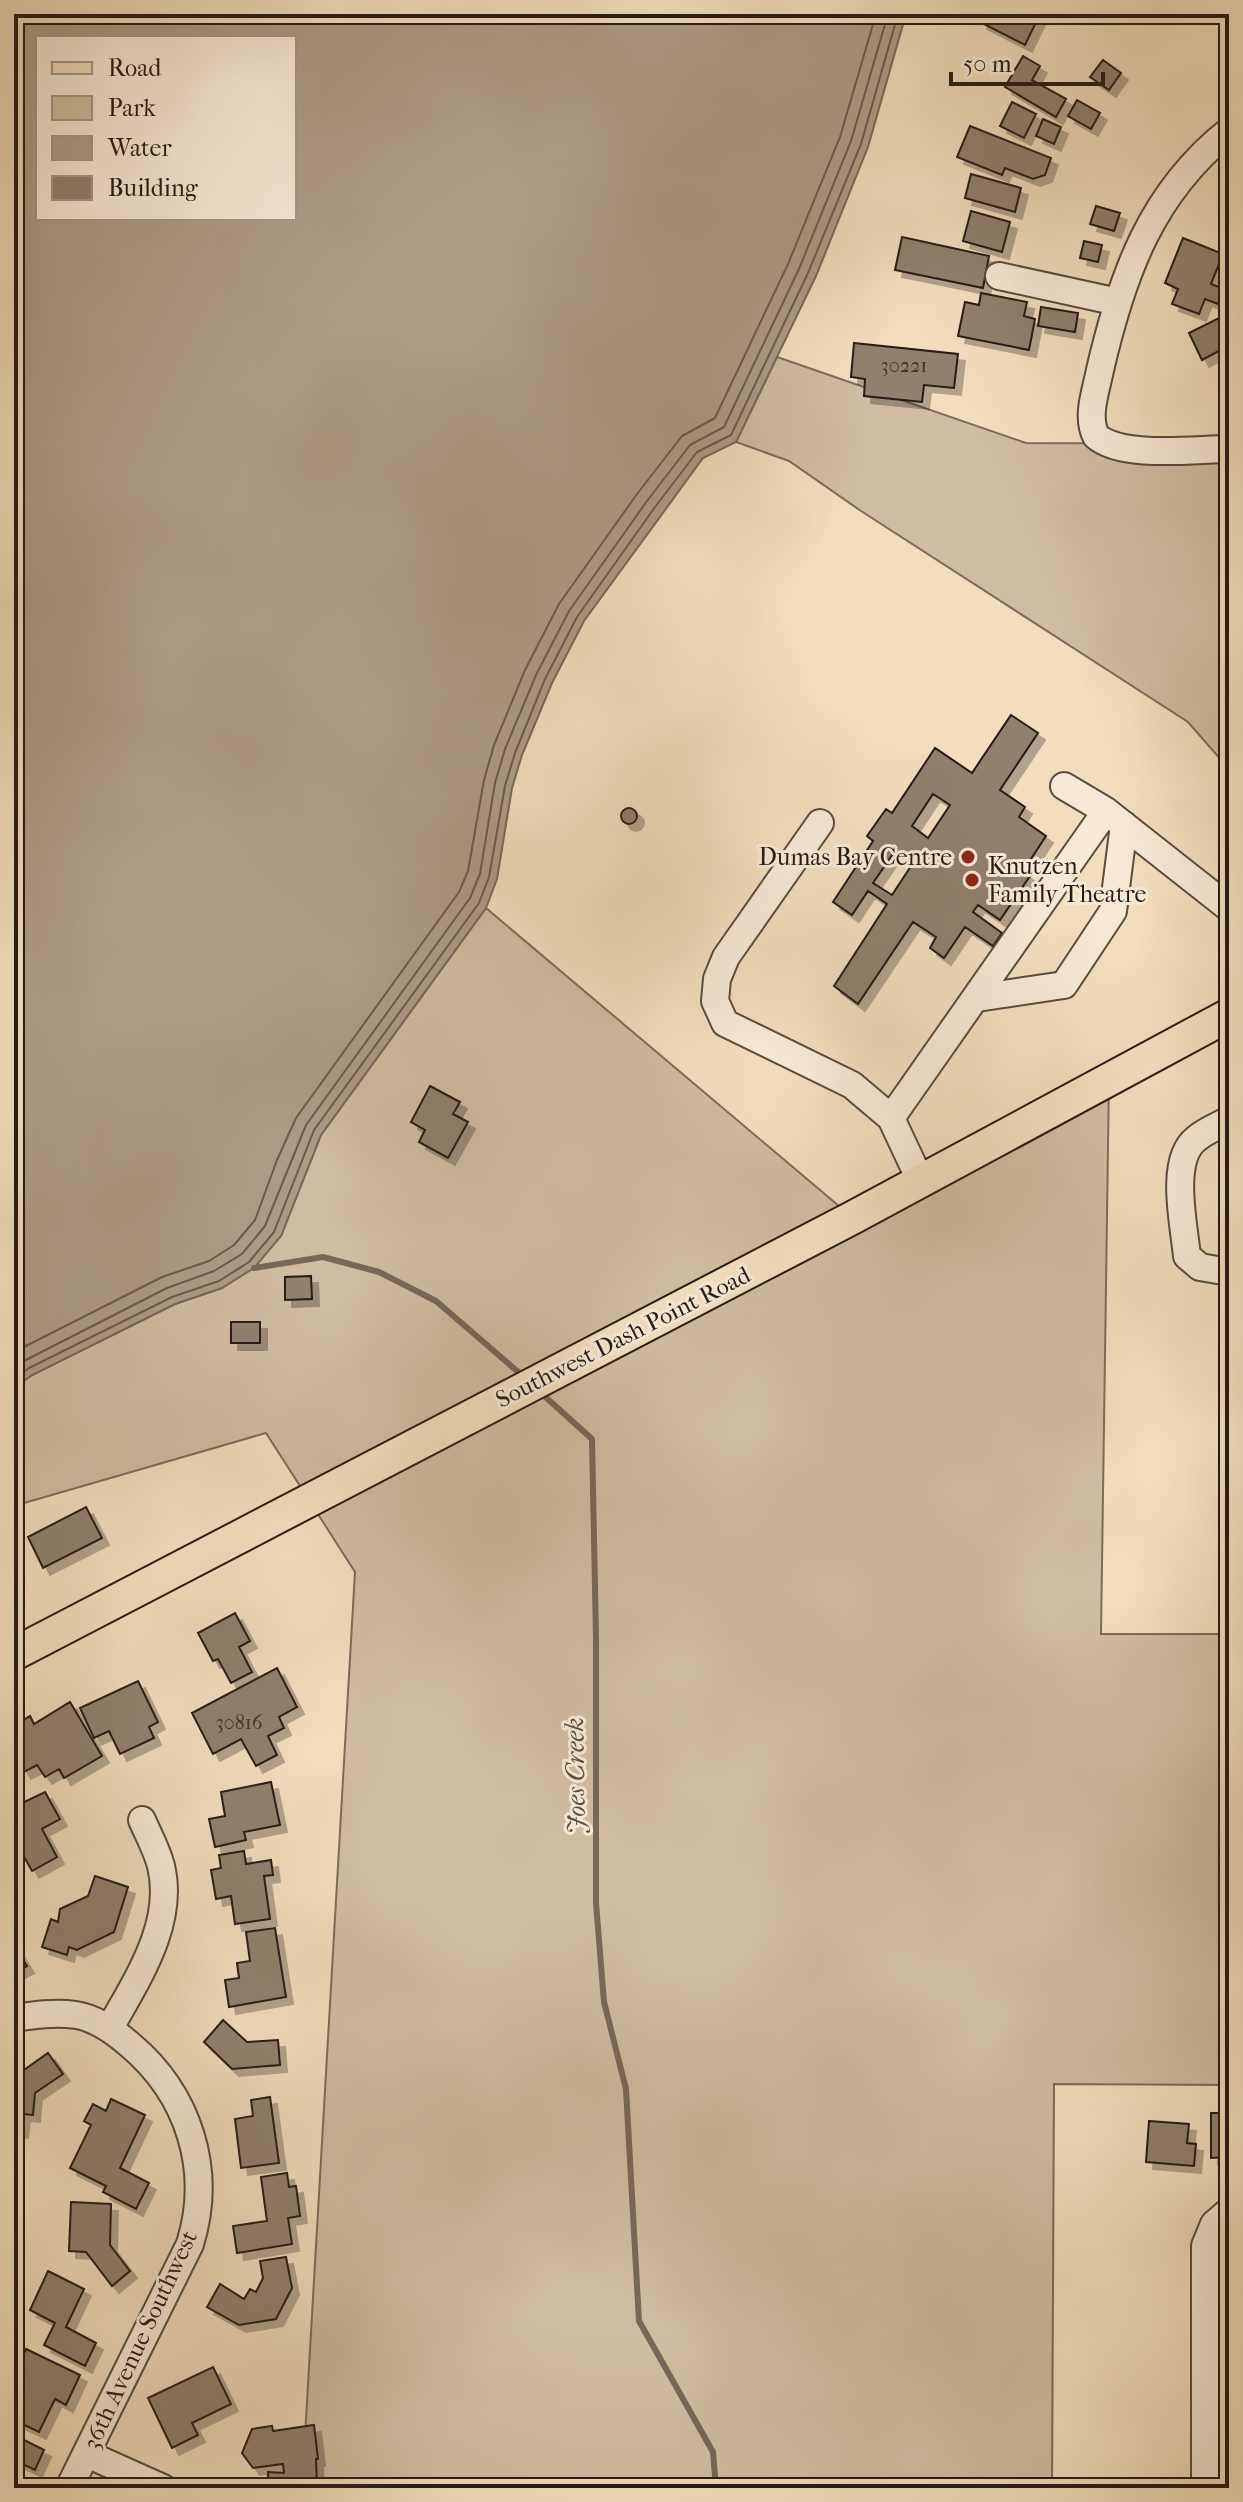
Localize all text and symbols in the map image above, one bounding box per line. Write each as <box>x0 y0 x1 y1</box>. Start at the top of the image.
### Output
legend <box>36 36 296 220</box>
scale bar <box>951 36 1103 86</box>
text: 50 m <box>963 50 1012 78</box>
text: Road <box>108 54 162 82</box>
text: Park <box>108 94 156 122</box>
text: Water <box>107 134 172 162</box>
text: Building <box>108 174 199 202</box>
house number: 30221 <box>881 354 927 377</box>
place label: Dumas Bay Centre <box>759 843 952 871</box>
marker: Dumas Bay Centre <box>959 848 977 866</box>
place label: Knutzen Family Theatre <box>988 852 1147 908</box>
marker: Knutzen Family Theatre <box>963 871 981 889</box>
street label: Southwest Dash Point Road <box>491 1260 756 1413</box>
house number: 30816 <box>215 1711 263 1734</box>
water label: Joes Creek <box>559 1717 592 1835</box>
street label: 36th Avenue Southwest <box>77 2226 203 2454</box>

